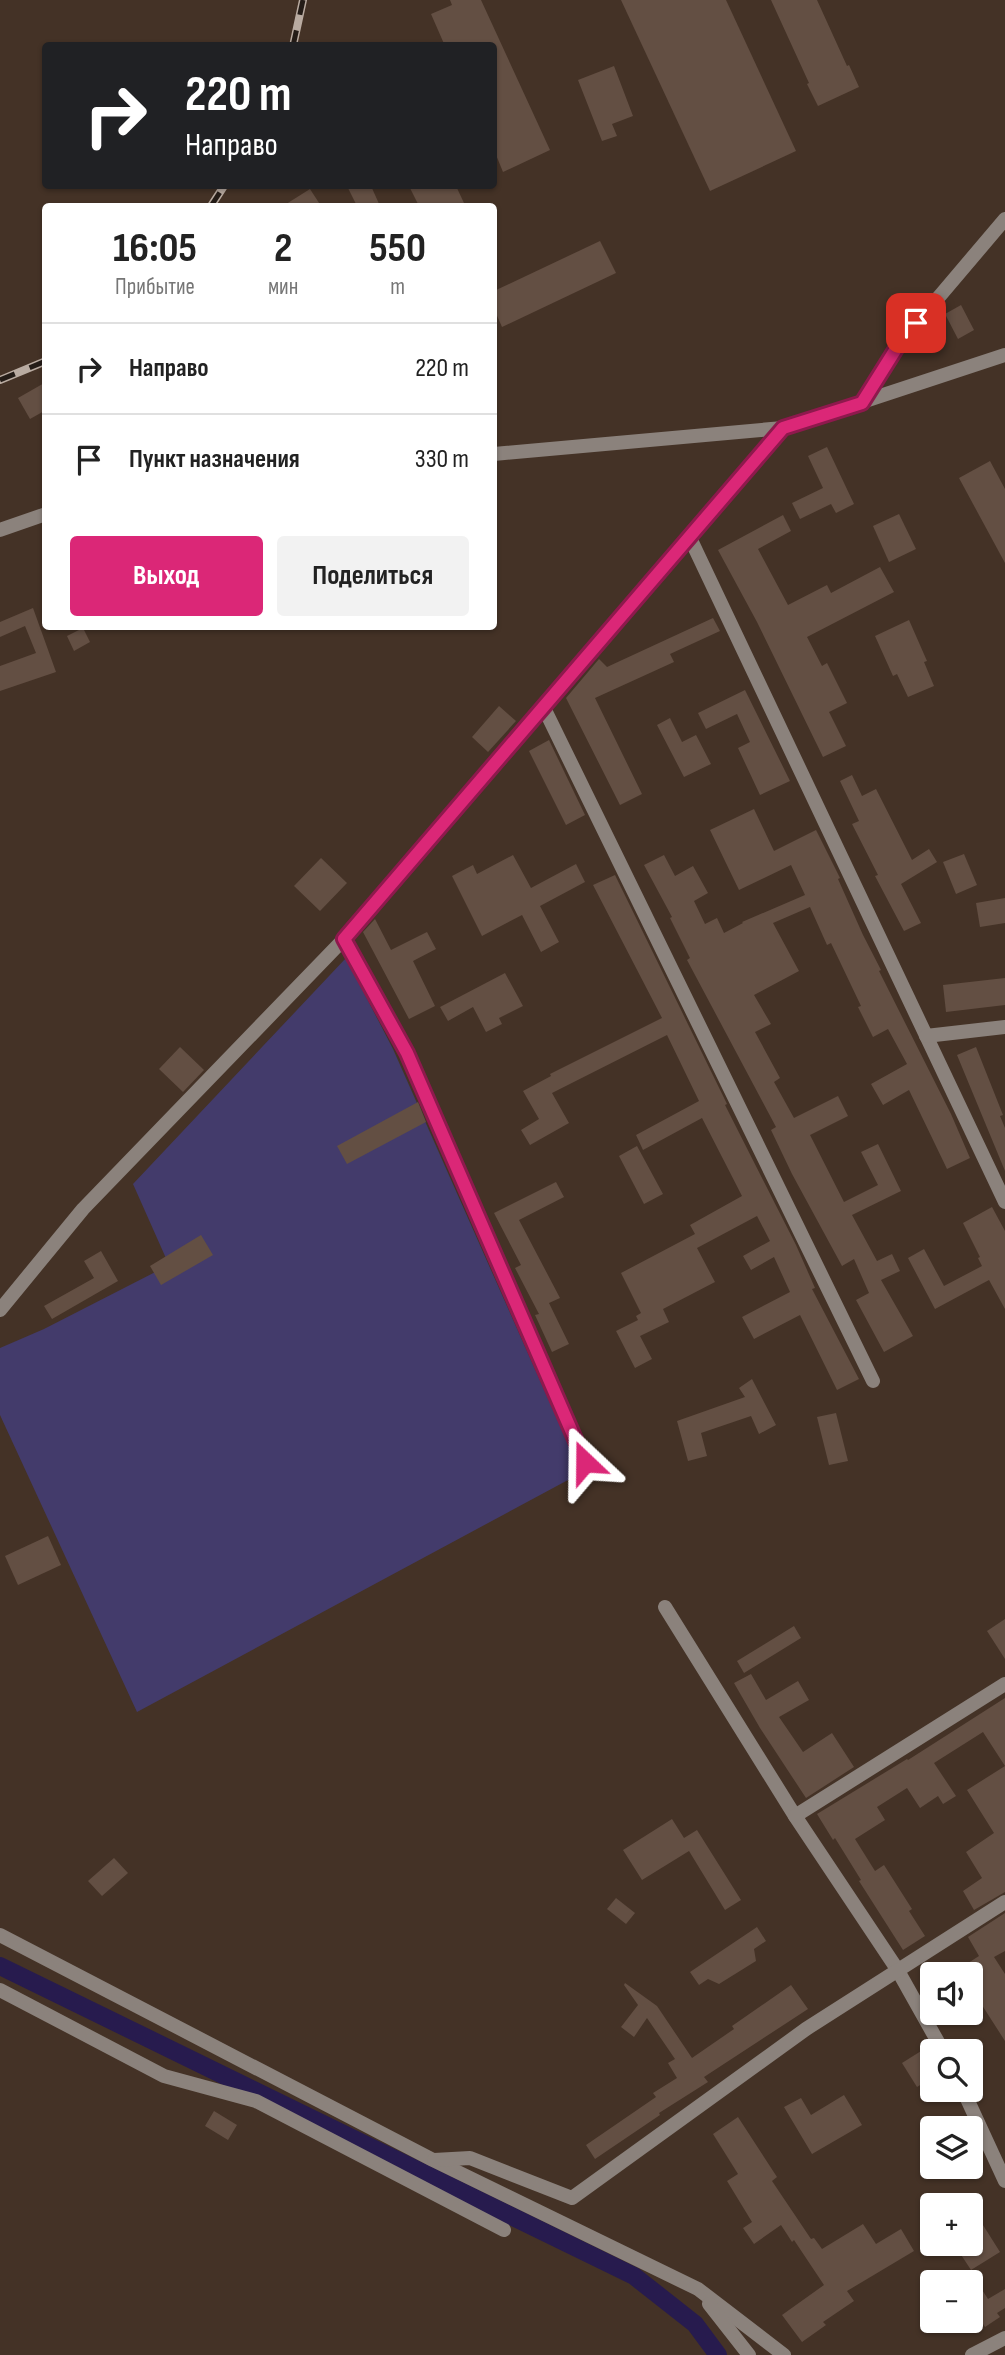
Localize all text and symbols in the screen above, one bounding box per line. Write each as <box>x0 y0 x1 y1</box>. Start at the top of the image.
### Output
text: 220 m <box>185 66 291 125</box>
icon: right <box>70 70 161 161</box>
text: Направо <box>185 126 278 165</box>
text: 16:05 <box>113 223 197 274</box>
text: 2 <box>274 223 292 274</box>
text: 550 <box>369 223 426 274</box>
text: Прибытие <box>115 273 195 301</box>
text: мин <box>268 273 298 301</box>
text: m <box>390 273 405 301</box>
pin <box>886 293 946 353</box>
icon: arrive <box>897 304 935 342</box>
icon: right <box>70 350 108 388</box>
text: Направо <box>129 353 208 384</box>
text: 220 m <box>415 353 469 384</box>
icon: arrive <box>70 441 108 479</box>
text: Пункт назначения <box>129 444 300 475</box>
text: 330 m <box>415 444 469 475</box>
button: Выход <box>70 536 263 616</box>
button: Поделиться <box>277 536 469 616</box>
position arrow <box>548 1425 622 1499</box>
map controls <box>920 1962 983 2333</box>
button: sound <box>920 1962 983 2025</box>
button: search <box>920 2039 983 2102</box>
button: layers <box>920 2116 983 2179</box>
button: + <box>920 2193 983 2256</box>
button: − <box>920 2270 983 2333</box>

